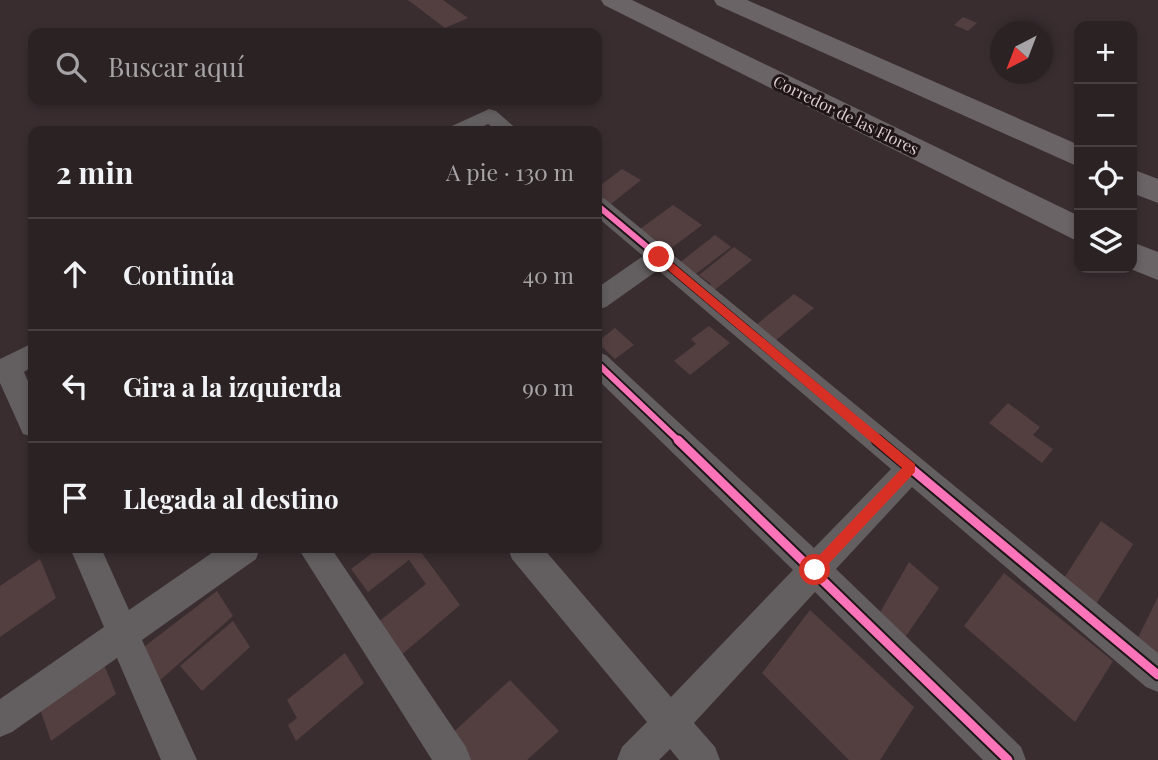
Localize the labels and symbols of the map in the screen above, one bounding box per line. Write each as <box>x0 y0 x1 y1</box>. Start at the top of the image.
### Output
north arrow <box>990 21 1053 84</box>
street label: Corredor de las Flores <box>770 70 922 159</box>
route end <box>643 241 674 272</box>
route start <box>799 554 830 585</box>

